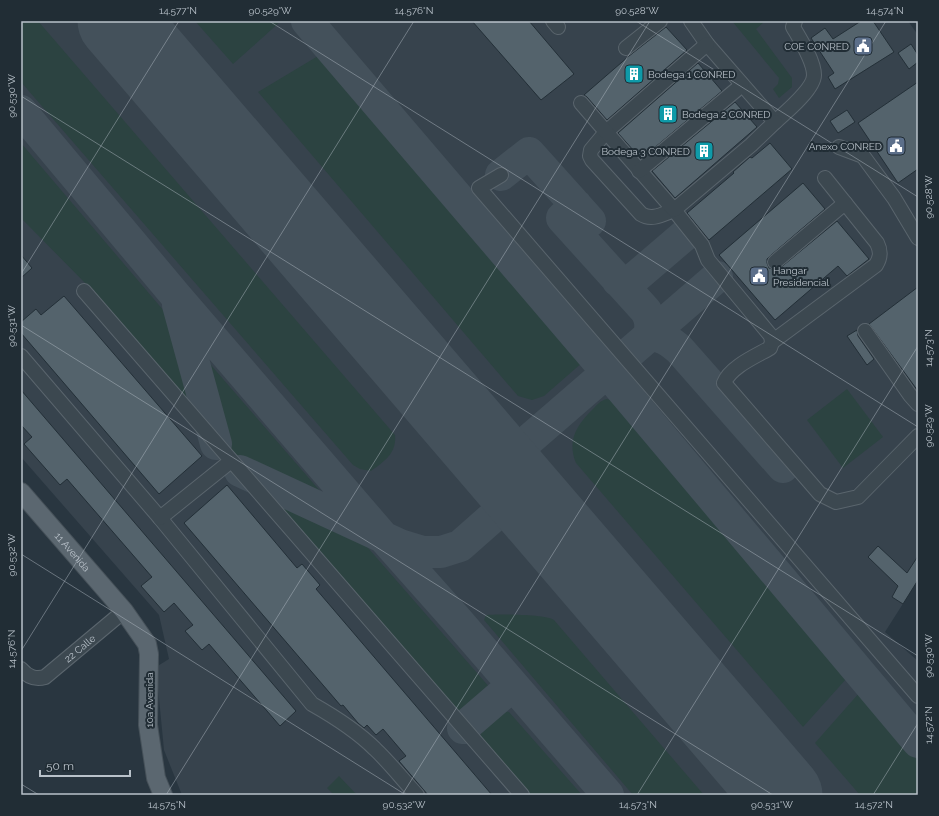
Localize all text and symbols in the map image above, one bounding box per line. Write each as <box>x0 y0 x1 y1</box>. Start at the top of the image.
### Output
text: 14.577°N <box>159 5 197 16</box>
text: 90.529°W <box>248 5 292 16</box>
text: 14.576°N <box>395 5 433 16</box>
text: 90.528°W <box>615 5 659 16</box>
text: 14.574°N <box>866 5 904 16</box>
public building icon: COE CONRED <box>852 35 874 57</box>
place label: COE CONRED <box>784 41 849 52</box>
building icon: Bodega 1 CONRED <box>623 63 645 85</box>
place label: Bodega 1 CONRED <box>648 69 736 80</box>
text: 90.530°W <box>6 74 17 118</box>
building icon: Bodega 2 CONRED <box>657 103 679 125</box>
place label: Bodega 2 CONRED <box>682 109 770 120</box>
public building icon: Anexo CONRED <box>885 135 907 157</box>
building icon: Bodega 3 CONRED <box>693 140 715 162</box>
place label: Anexo CONRED <box>809 141 882 152</box>
place label: Bodega 3 CONRED <box>601 146 690 157</box>
text: 90.528°W <box>923 175 934 219</box>
public building icon: Hangar Presidencial <box>748 265 770 287</box>
place label: Hangar Presidencial <box>773 265 829 288</box>
text: 90.531°W <box>6 305 17 347</box>
text: 14.573°N <box>923 329 934 367</box>
text: 90.529°W <box>923 404 934 448</box>
street label: 11 Avenida <box>53 530 93 573</box>
text: 90.532°W <box>6 533 17 576</box>
text: 14.576°N <box>6 630 17 668</box>
street label: 22 Calle <box>62 632 97 664</box>
text: 90.530°W <box>923 634 934 678</box>
street label: 10a Avenida <box>144 672 155 728</box>
text: 14.572°N <box>923 706 934 744</box>
scale bar <box>40 752 130 778</box>
text: 50 m <box>46 759 74 773</box>
text: 14.575°N <box>148 799 186 810</box>
text: 90.532°W <box>383 799 426 810</box>
text: 14.573°N <box>619 799 657 810</box>
text: 90.531°W <box>751 799 793 810</box>
text: 14.572°N <box>855 799 893 810</box>

